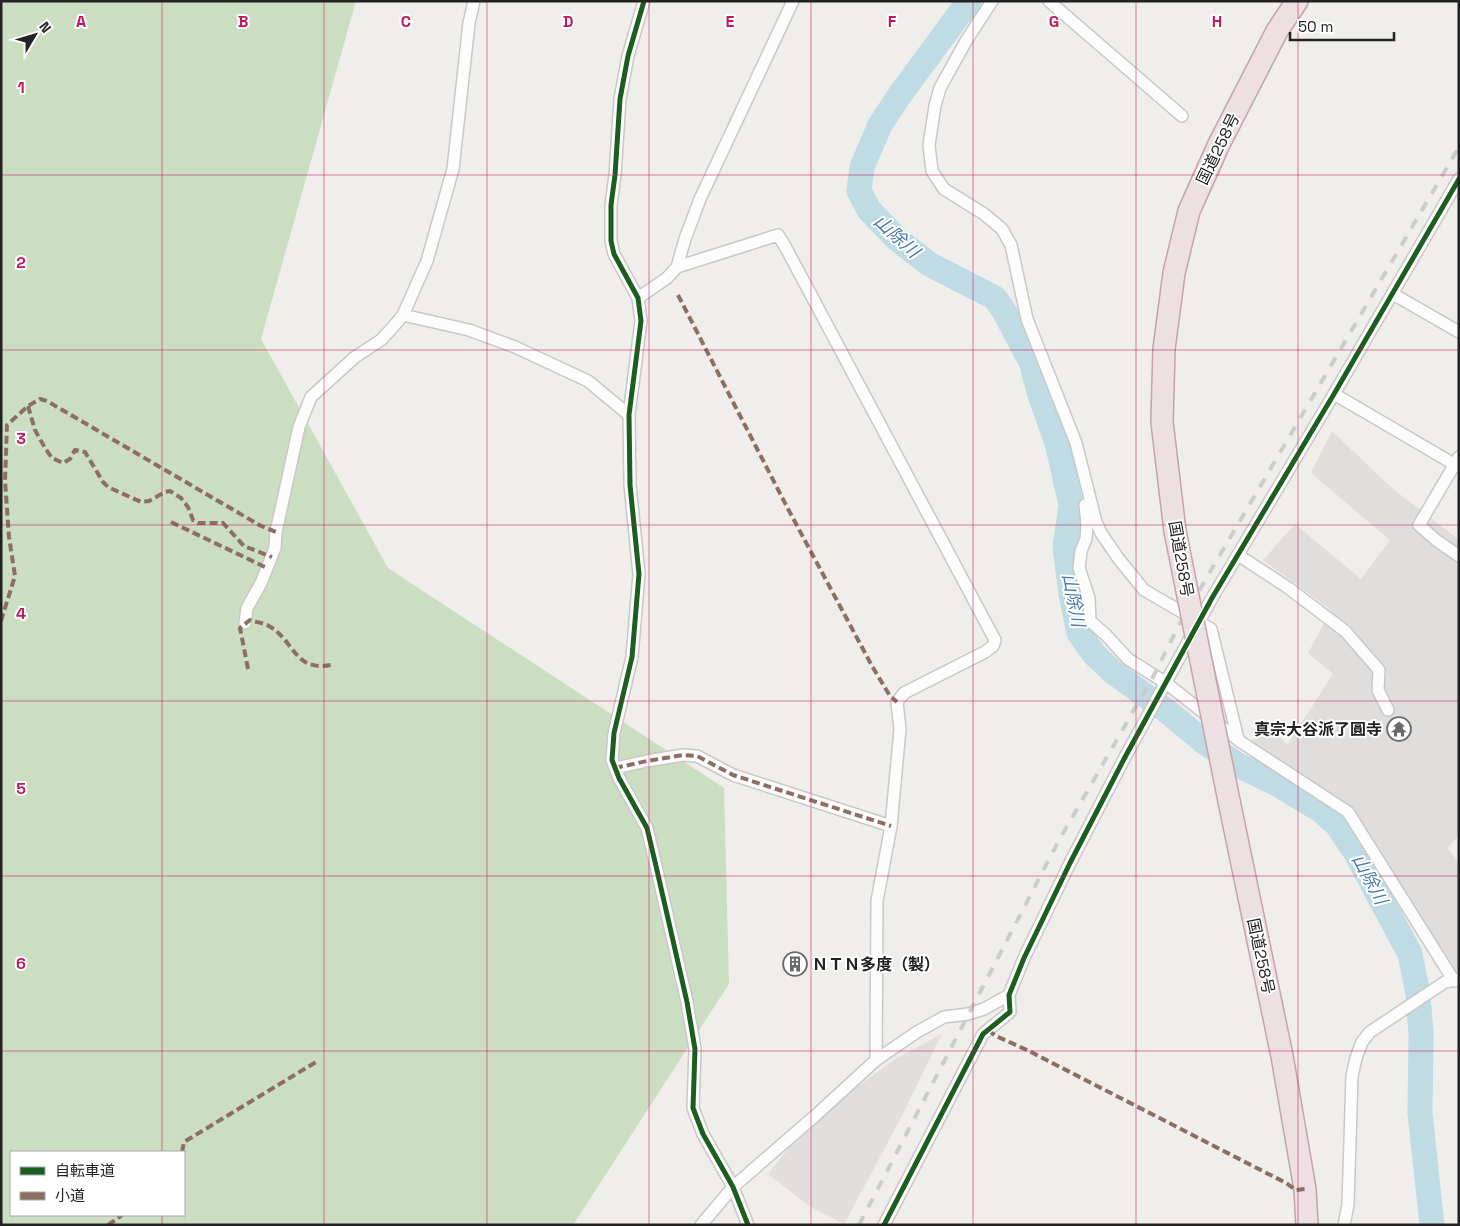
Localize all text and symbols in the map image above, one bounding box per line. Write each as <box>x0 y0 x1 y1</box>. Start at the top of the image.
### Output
north arrow <box>10 10 60 60</box>
scale bar <box>1290 10 1394 42</box>
text: A <box>76 11 86 32</box>
text: B <box>238 11 248 32</box>
text: C <box>401 11 411 32</box>
text: D <box>563 11 573 32</box>
text: E <box>726 11 735 32</box>
text: F <box>888 11 897 32</box>
text: G <box>1049 11 1059 32</box>
text: H <box>1212 11 1222 32</box>
text: 50 m <box>1298 17 1333 36</box>
text: N <box>35 18 55 36</box>
text: 1 <box>17 77 25 98</box>
street label: 国道258号 <box>1192 110 1244 188</box>
water label: 山除川 <box>869 209 926 264</box>
text: 2 <box>16 252 26 273</box>
text: 3 <box>16 428 26 449</box>
street label: 国道258号 <box>1164 519 1198 599</box>
water label: 山除川 <box>1058 571 1091 631</box>
text: 4 <box>16 603 26 624</box>
temple icon: 真宗大谷派了圓寺 <box>1386 716 1412 742</box>
place label: 真宗大谷派了圓寺 <box>1254 719 1382 740</box>
text: 5 <box>16 778 26 799</box>
water label: 山除川 <box>1347 850 1394 910</box>
street label: 国道258号 <box>1243 916 1279 996</box>
building icon: ＮＴＮ多度（製） <box>782 951 808 977</box>
text: 6 <box>16 953 26 974</box>
place label: ＮＴＮ多度（製） <box>812 954 940 975</box>
legend <box>10 1151 185 1216</box>
text: 自転車道 <box>55 1161 115 1180</box>
text: 小道 <box>55 1186 85 1205</box>

